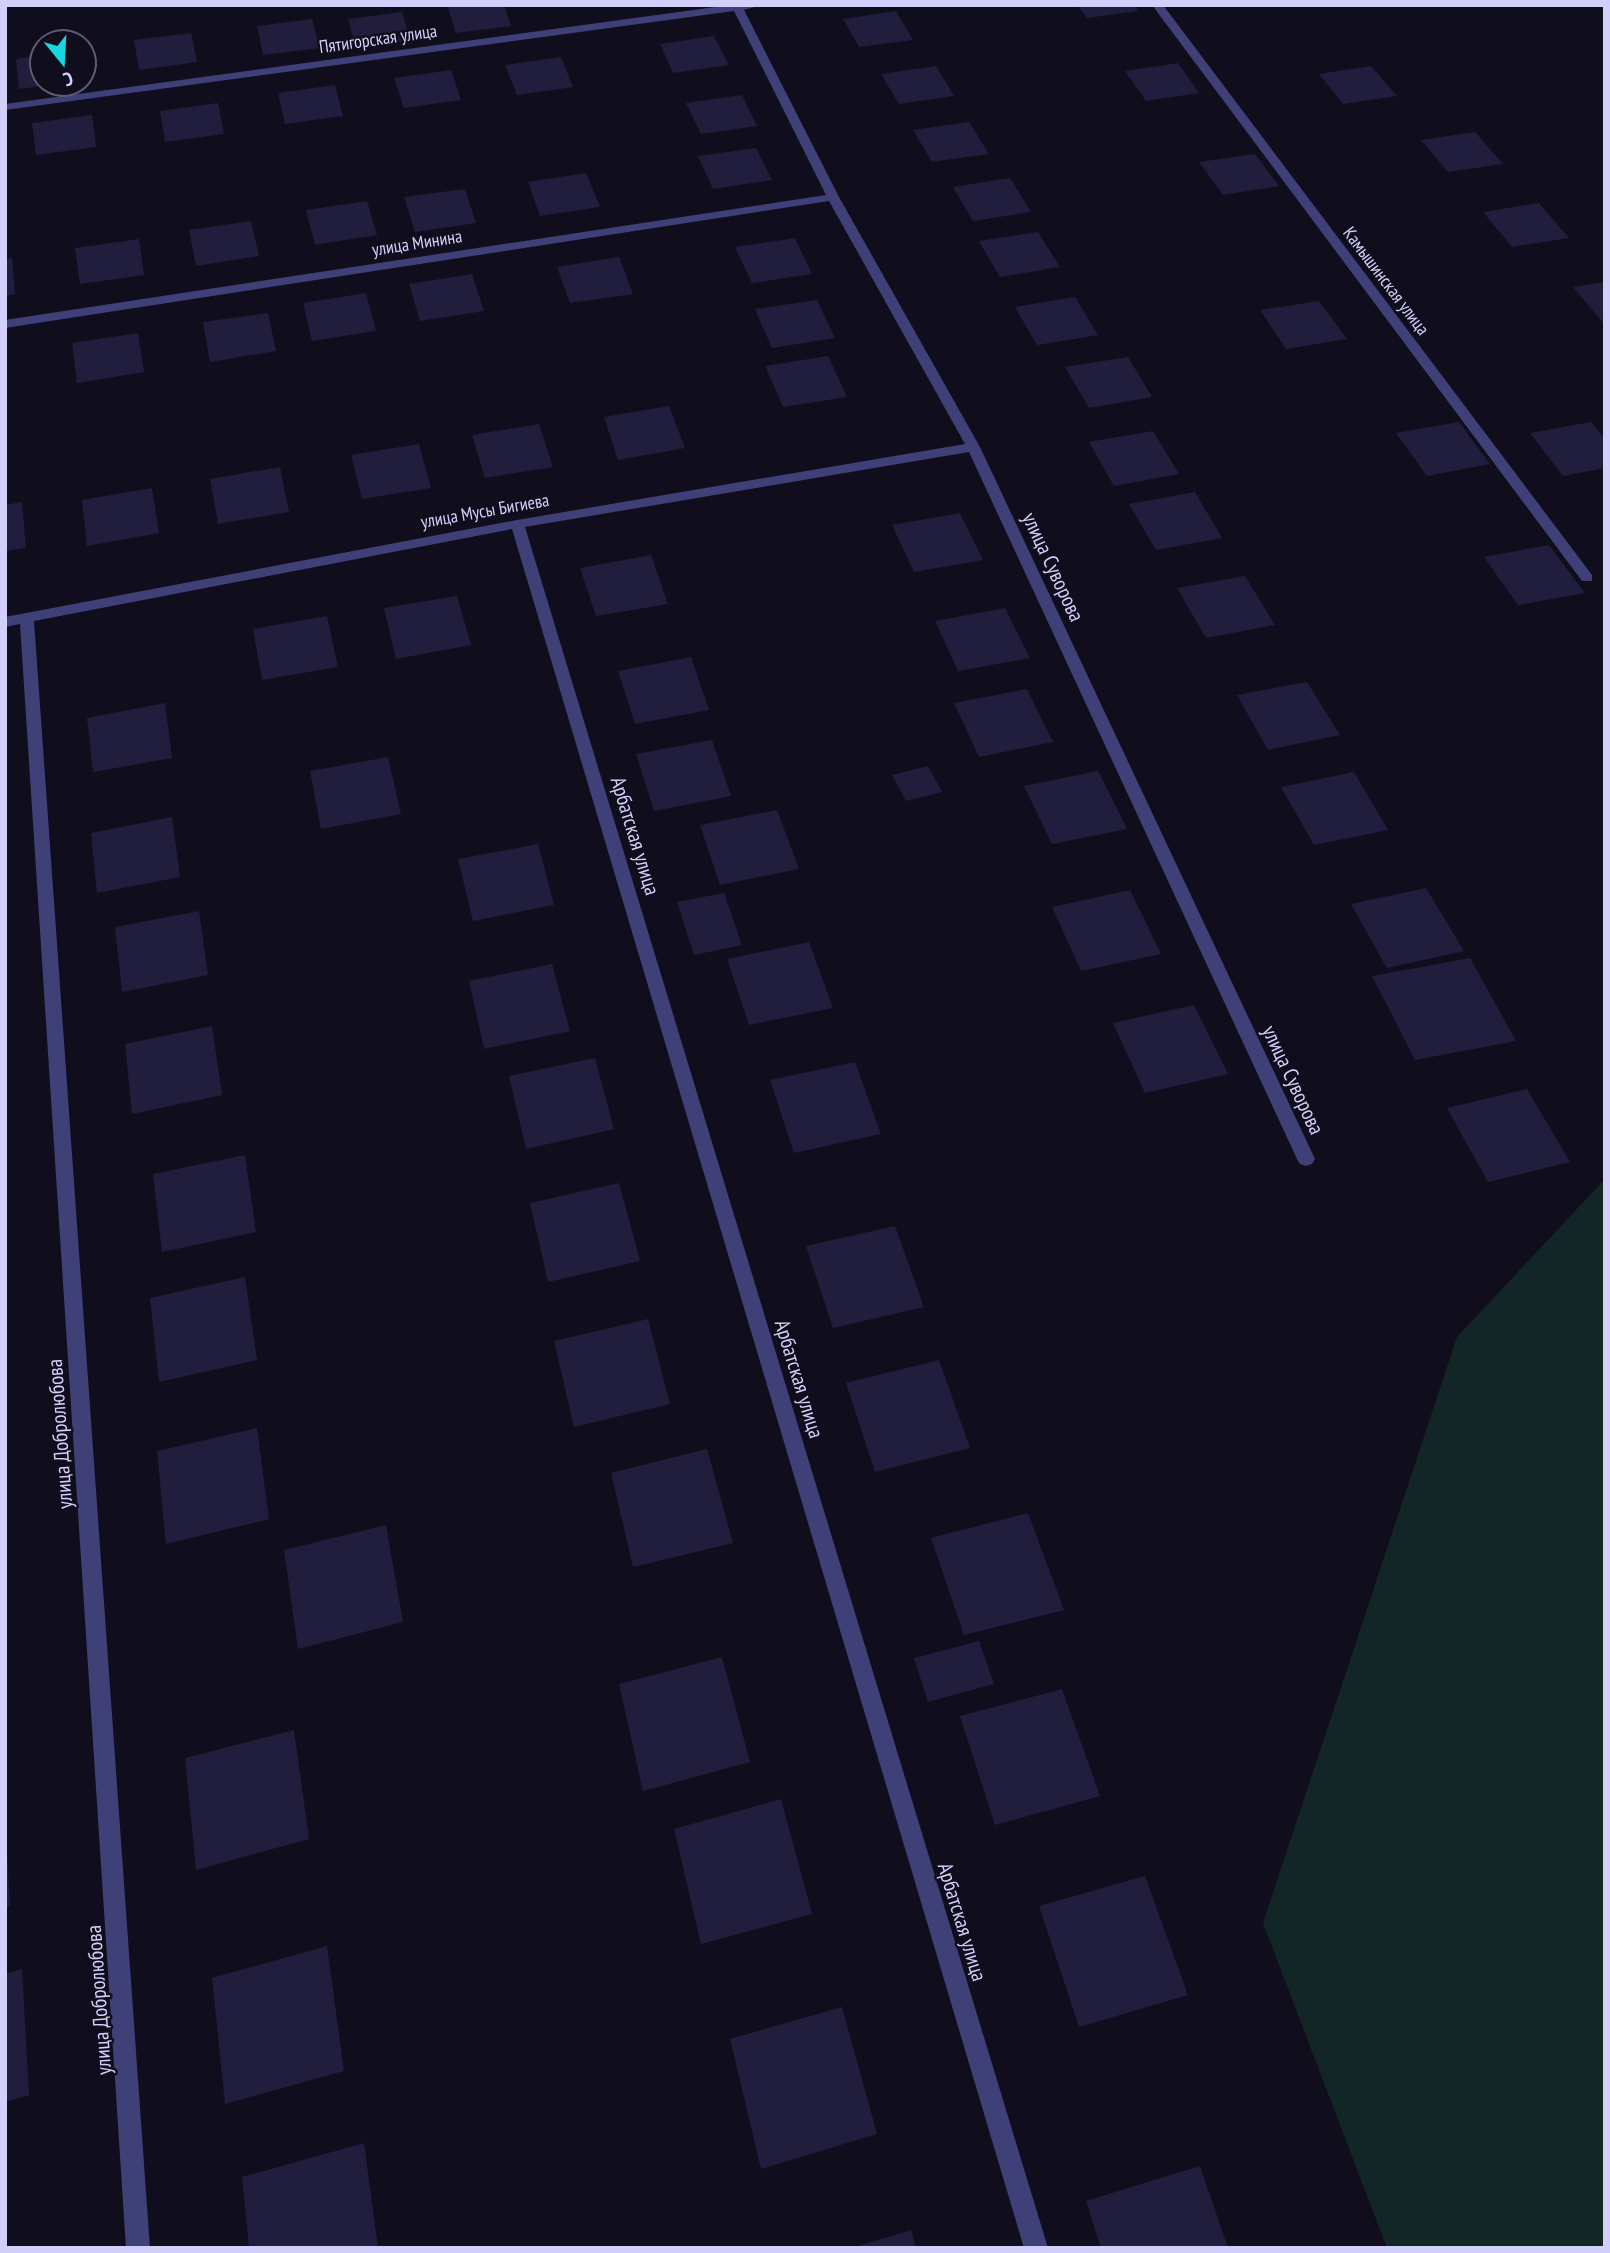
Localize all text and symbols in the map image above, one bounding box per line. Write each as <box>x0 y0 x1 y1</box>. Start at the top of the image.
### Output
street label: Пятигорская улица <box>317 19 438 58</box>
north arrow <box>28 28 98 98</box>
text: С <box>60 66 76 92</box>
street label: Камышинская улица <box>1338 222 1435 339</box>
street label: улица Минина <box>370 224 464 261</box>
street label: улица Мусы Бигиева <box>419 488 551 533</box>
street label: улица Суворова <box>1016 508 1091 626</box>
street label: Арбатская улица <box>605 773 666 898</box>
street label: улица Суворова <box>1256 1021 1331 1139</box>
street label: Арбатская улица <box>769 1316 830 1441</box>
street label: улица Добролюбова <box>41 1358 78 1510</box>
street label: Арбатская улица <box>932 1859 993 1984</box>
street label: улица Добролюбова <box>80 1924 117 2076</box>

